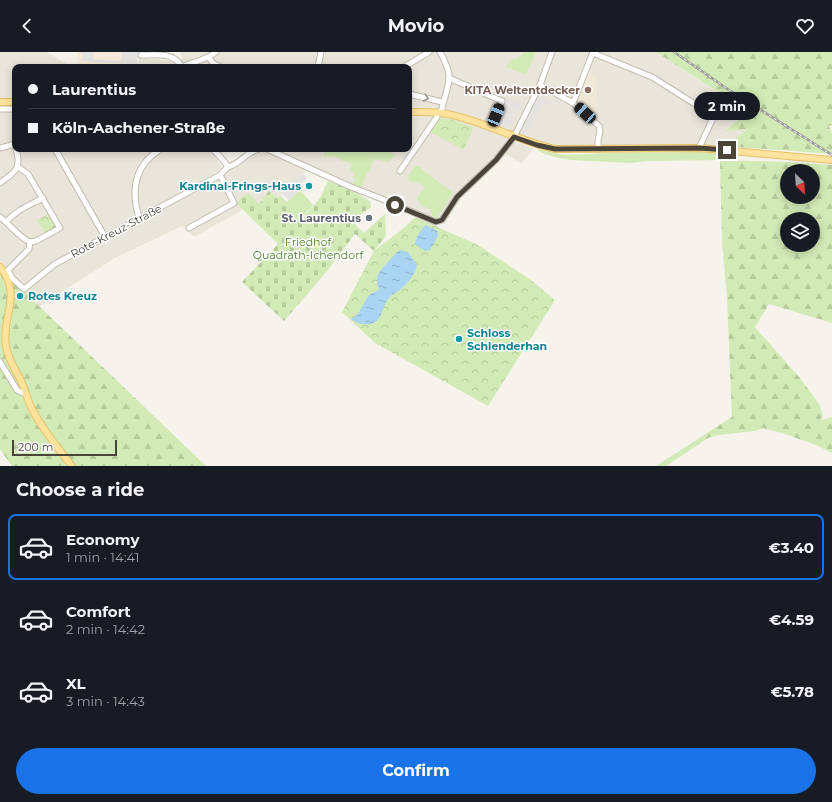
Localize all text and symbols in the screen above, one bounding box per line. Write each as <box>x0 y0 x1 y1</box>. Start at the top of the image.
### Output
icon: back <box>16 15 38 37</box>
text: Movio <box>388 15 444 37</box>
icon: heart <box>794 15 816 37</box>
text: Laurentius <box>52 80 136 99</box>
place label: KITA Weltentdecker <box>464 83 580 97</box>
marker: KITA Weltentdecker <box>583 85 593 95</box>
callout: 2 min <box>694 92 760 120</box>
one-way arrow <box>422 93 429 102</box>
text: 2 min <box>708 98 746 114</box>
car <box>572 101 598 125</box>
car <box>486 102 506 128</box>
text: Köln-Aachener-Straße <box>52 118 225 137</box>
route end <box>718 141 736 159</box>
north arrow <box>780 164 820 204</box>
map controls <box>780 164 820 252</box>
place label: Kardinal-Frings-Haus <box>179 179 301 193</box>
marker: Kardinal-Frings-Haus <box>304 181 314 191</box>
route start <box>386 196 404 214</box>
street label: Rote-Kreuz-Straße <box>68 201 164 261</box>
place label: St. Laurentius <box>281 211 361 225</box>
button: layers <box>780 212 820 252</box>
marker: St. Laurentius <box>364 213 374 223</box>
park label: Friedhof Quadrath-Ichendorf <box>253 235 365 262</box>
place label: Rotes Kreuz <box>28 289 97 303</box>
marker: Rotes Kreuz <box>15 291 25 301</box>
place label: Schloss Schlenderhan <box>467 326 547 353</box>
marker: Schloss Schlenderhan <box>454 334 464 344</box>
scale bar <box>12 438 117 457</box>
text: 200 m <box>18 440 53 454</box>
text: Choose a ride <box>16 479 144 501</box>
icon: car <box>18 529 54 565</box>
text: Economy <box>66 530 139 549</box>
text: €3.40 <box>769 538 814 557</box>
text: 1 min · 14:41 <box>66 549 139 565</box>
icon: car <box>18 601 54 637</box>
text: Comfort <box>66 602 131 621</box>
text: €4.59 <box>769 610 814 629</box>
text: 2 min · 14:42 <box>66 621 145 637</box>
icon: car <box>18 673 54 709</box>
text: XL <box>66 674 85 693</box>
text: €5.78 <box>770 682 814 701</box>
text: 3 min · 14:43 <box>66 693 145 709</box>
button: Confirm <box>16 748 816 794</box>

